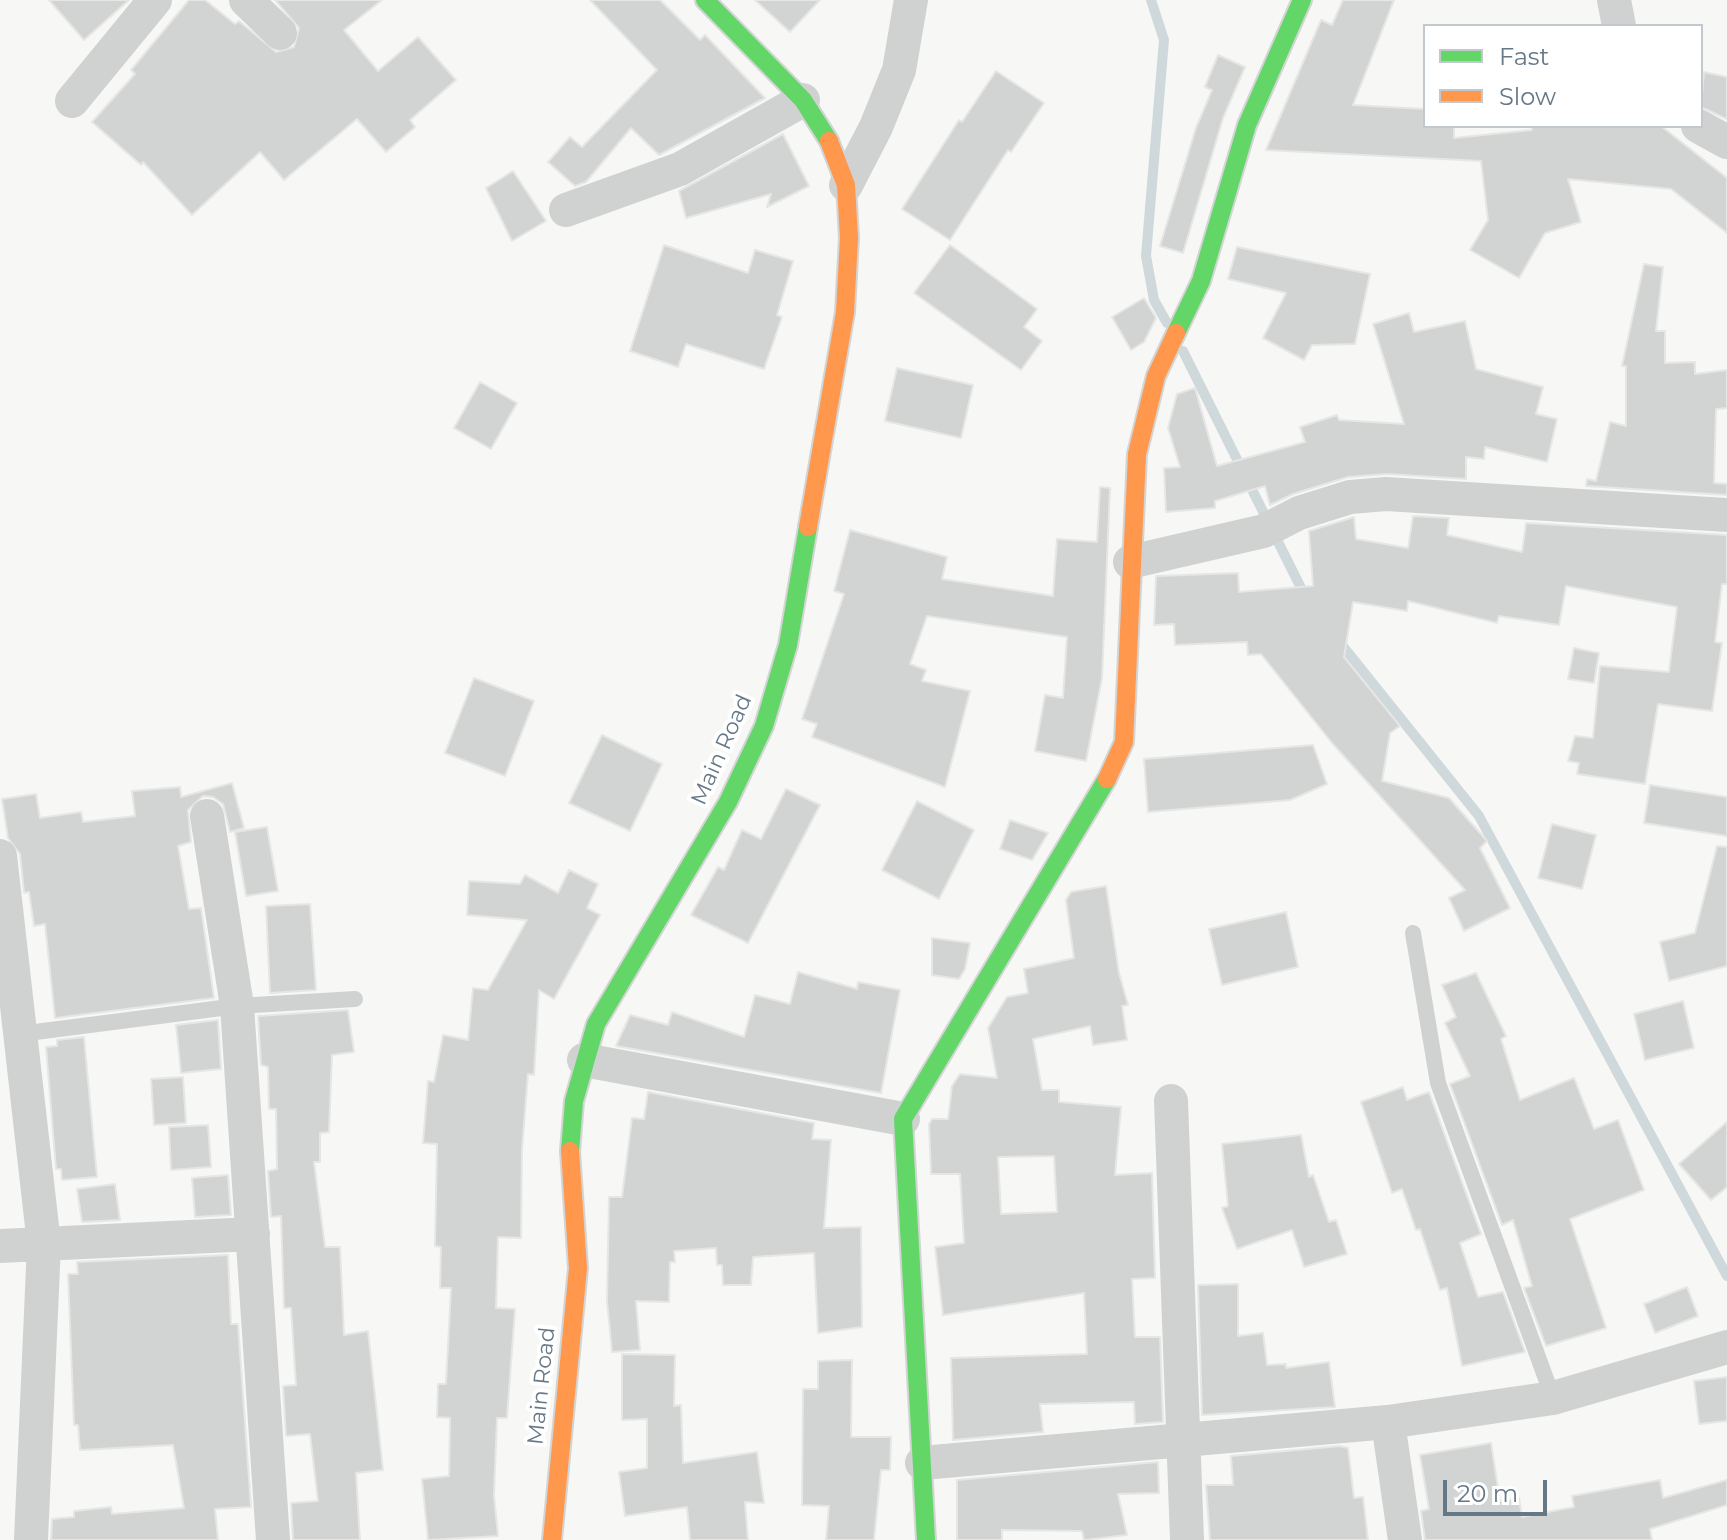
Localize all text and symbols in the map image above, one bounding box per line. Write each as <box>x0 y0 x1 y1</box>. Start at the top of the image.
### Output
legend <box>1423 24 1703 128</box>
text: Fast <box>1499 42 1549 71</box>
text: Slow <box>1499 82 1556 111</box>
street label: Main Road <box>686 691 758 809</box>
street label: Main Road <box>523 1326 561 1446</box>
scale bar <box>1447 1464 1551 1514</box>
text: 20 m <box>1457 1479 1518 1508</box>

